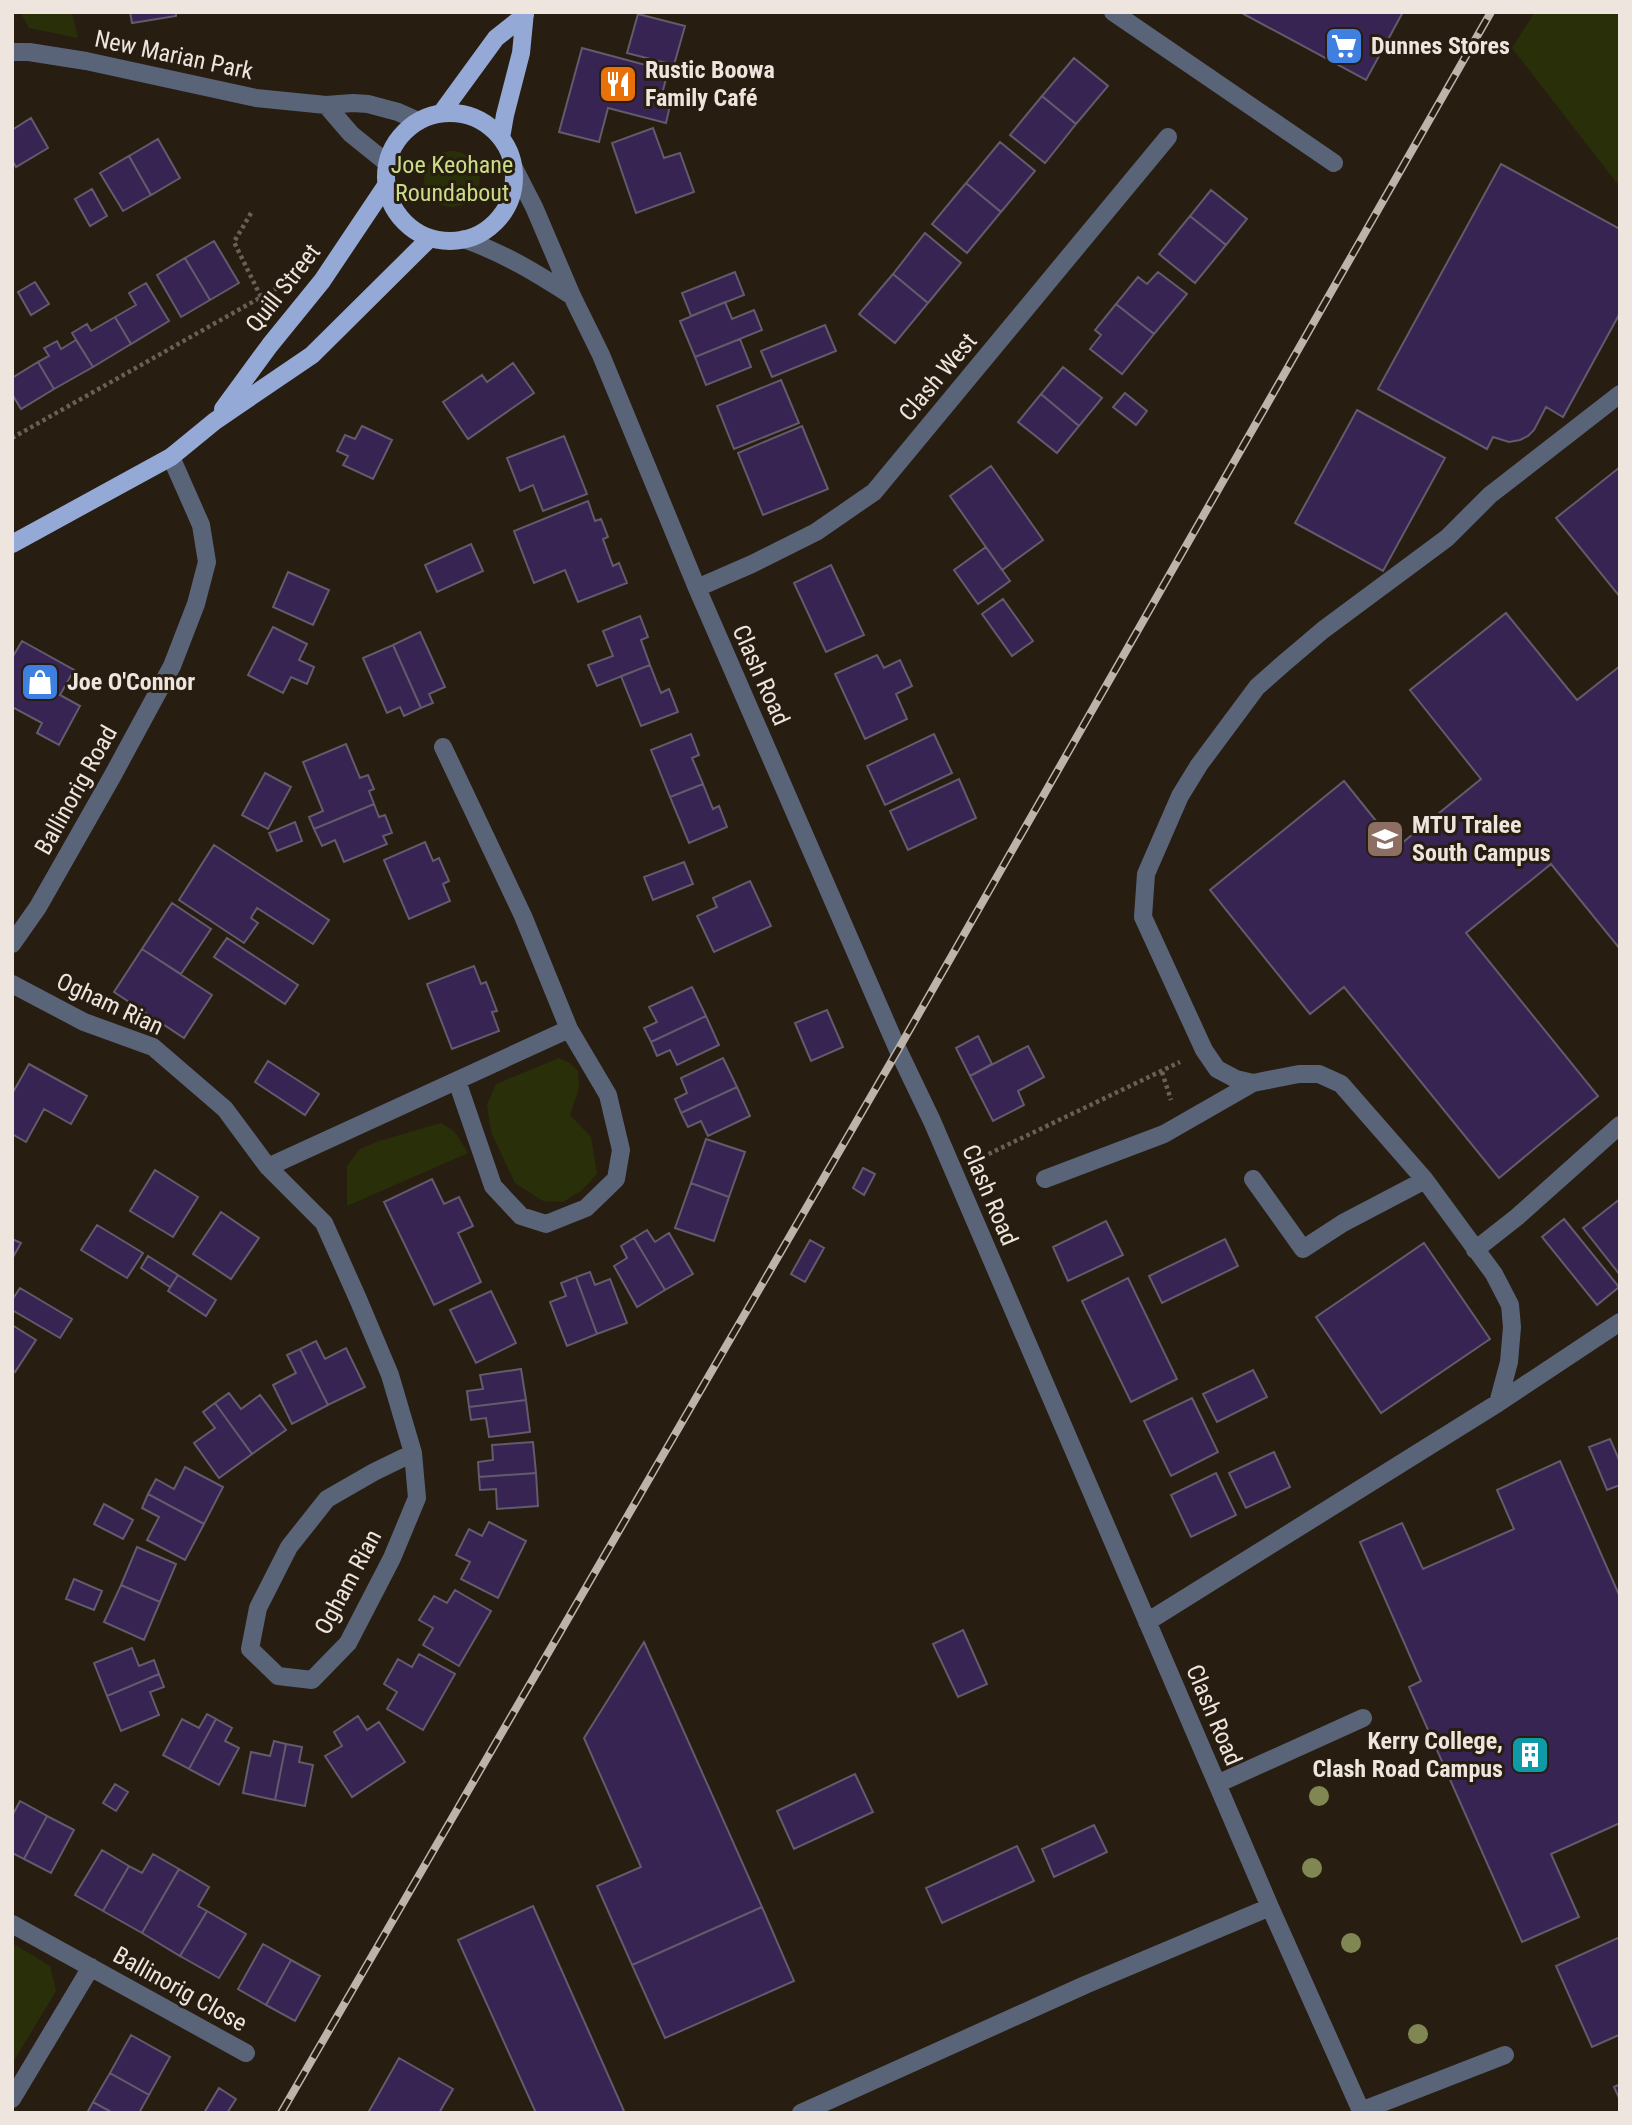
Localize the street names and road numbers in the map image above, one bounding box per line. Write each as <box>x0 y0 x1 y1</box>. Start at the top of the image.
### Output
street label: New Marian Park <box>92 25 256 85</box>
street label: Quill Street <box>240 238 326 338</box>
street label: Clash West <box>893 327 983 427</box>
street label: Clash Road <box>726 621 796 729</box>
street label: Ballinorig Road <box>29 721 123 859</box>
street label: Ogham Rian <box>52 967 168 1041</box>
street label: Clash Road <box>956 1140 1024 1250</box>
street label: Ogham Rian <box>309 1525 387 1639</box>
street label: Clash Road <box>1180 1660 1248 1770</box>
street label: Ballinorig Close <box>108 1941 252 2037</box>

